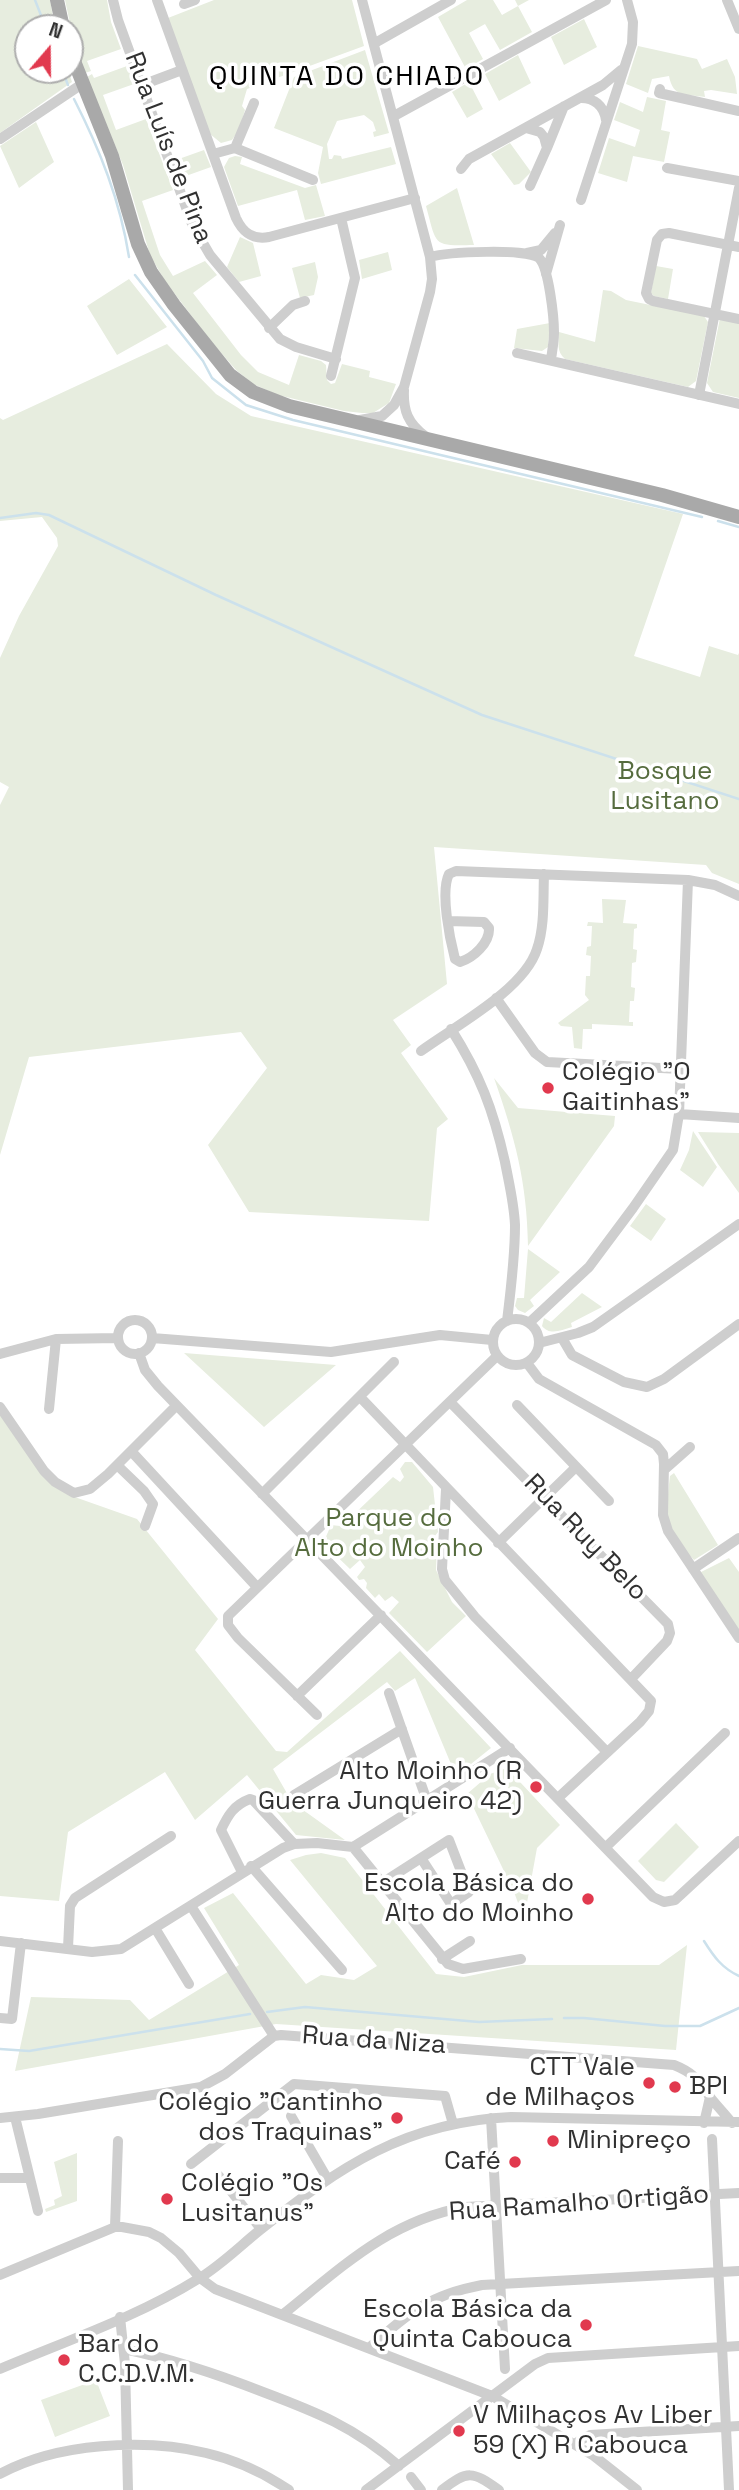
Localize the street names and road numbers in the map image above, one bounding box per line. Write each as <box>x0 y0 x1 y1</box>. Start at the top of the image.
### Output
street label: Rua Luís de Pina <box>117 48 219 248</box>
street label: Rua Ruy Belo <box>517 1468 653 1608</box>
street label: Rua da Niza <box>301 2020 447 2062</box>
street label: Rua Ramalho Ortigão <box>448 2179 710 2229</box>

